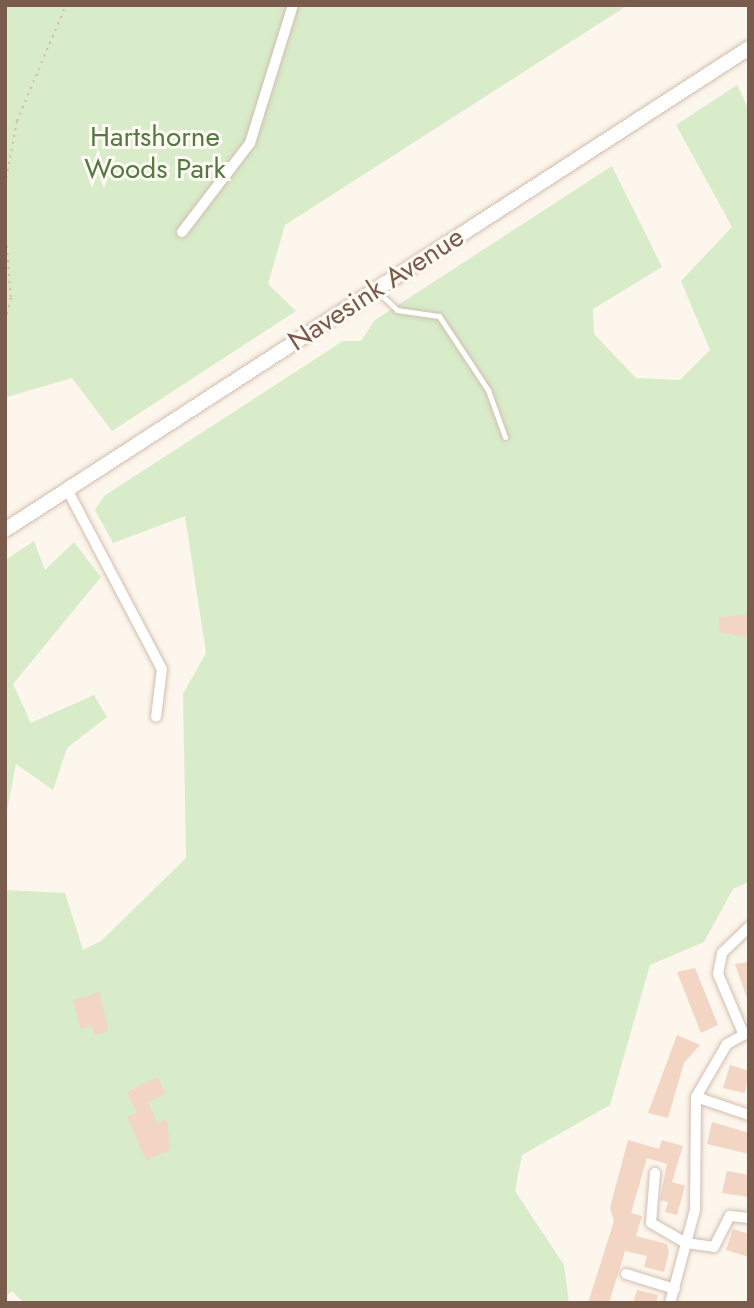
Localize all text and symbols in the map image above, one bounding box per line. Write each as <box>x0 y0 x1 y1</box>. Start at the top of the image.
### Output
park label: Hartshorne Woods Park <box>84 120 226 186</box>
street label: Navesink Avenue <box>282 220 470 358</box>

